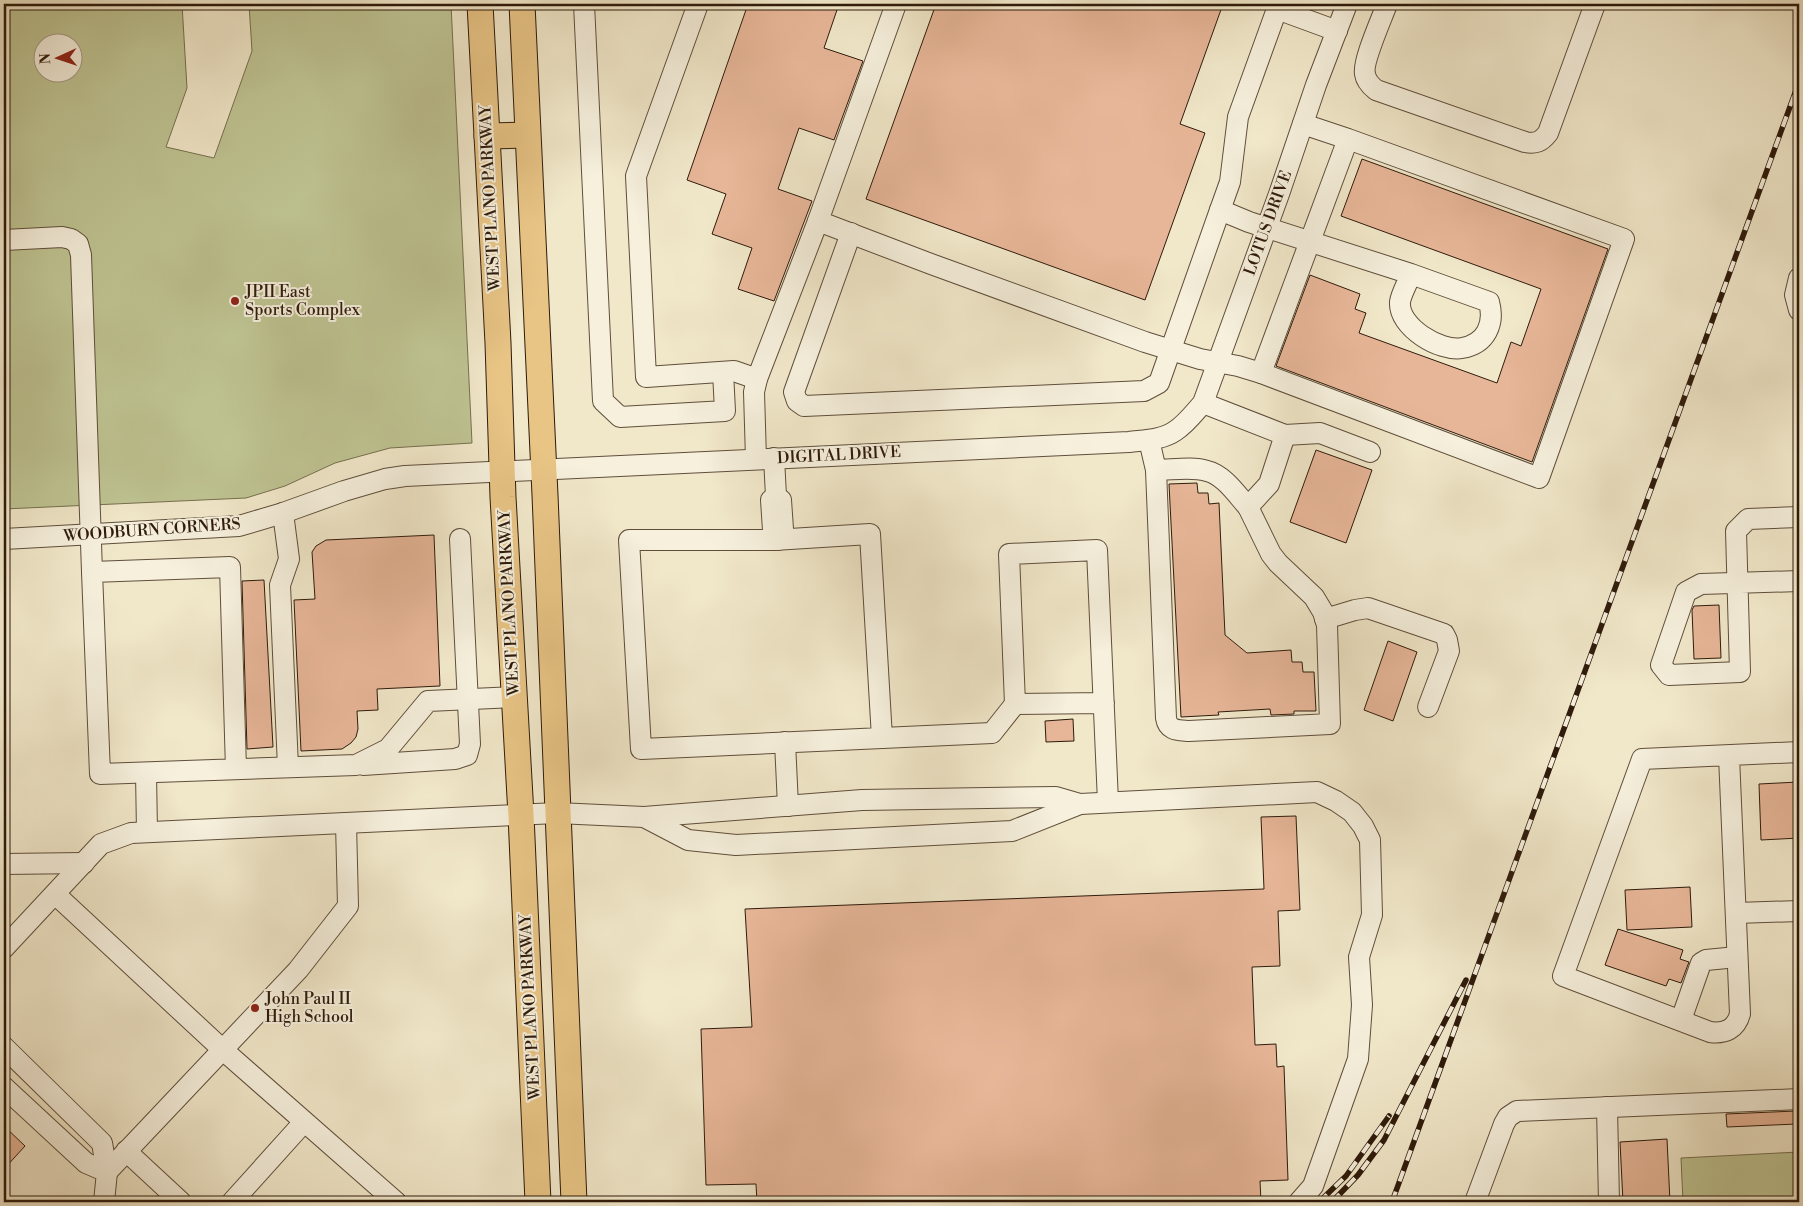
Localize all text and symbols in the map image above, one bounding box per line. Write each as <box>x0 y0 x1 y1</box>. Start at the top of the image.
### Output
north arrow <box>32 32 82 82</box>
text: N <box>37 53 55 65</box>
street label: WEST PLANO PARKWAY <box>475 103 505 293</box>
street label: LOTUS DRIVE <box>1240 168 1296 278</box>
place label: JPII East Sports Complex <box>244 282 361 320</box>
marker: JPII East Sports Complex <box>229 295 241 307</box>
street label: DIGITAL DRIVE <box>776 442 902 468</box>
street label: WEST PLANO PARKWAY <box>494 508 524 698</box>
street label: WOODBURN CORNERS <box>62 514 241 546</box>
street label: WEST PLANO PARKWAY <box>515 912 545 1102</box>
place label: John Paul II High School <box>264 989 354 1027</box>
marker: John Paul II High School <box>249 1002 261 1014</box>

